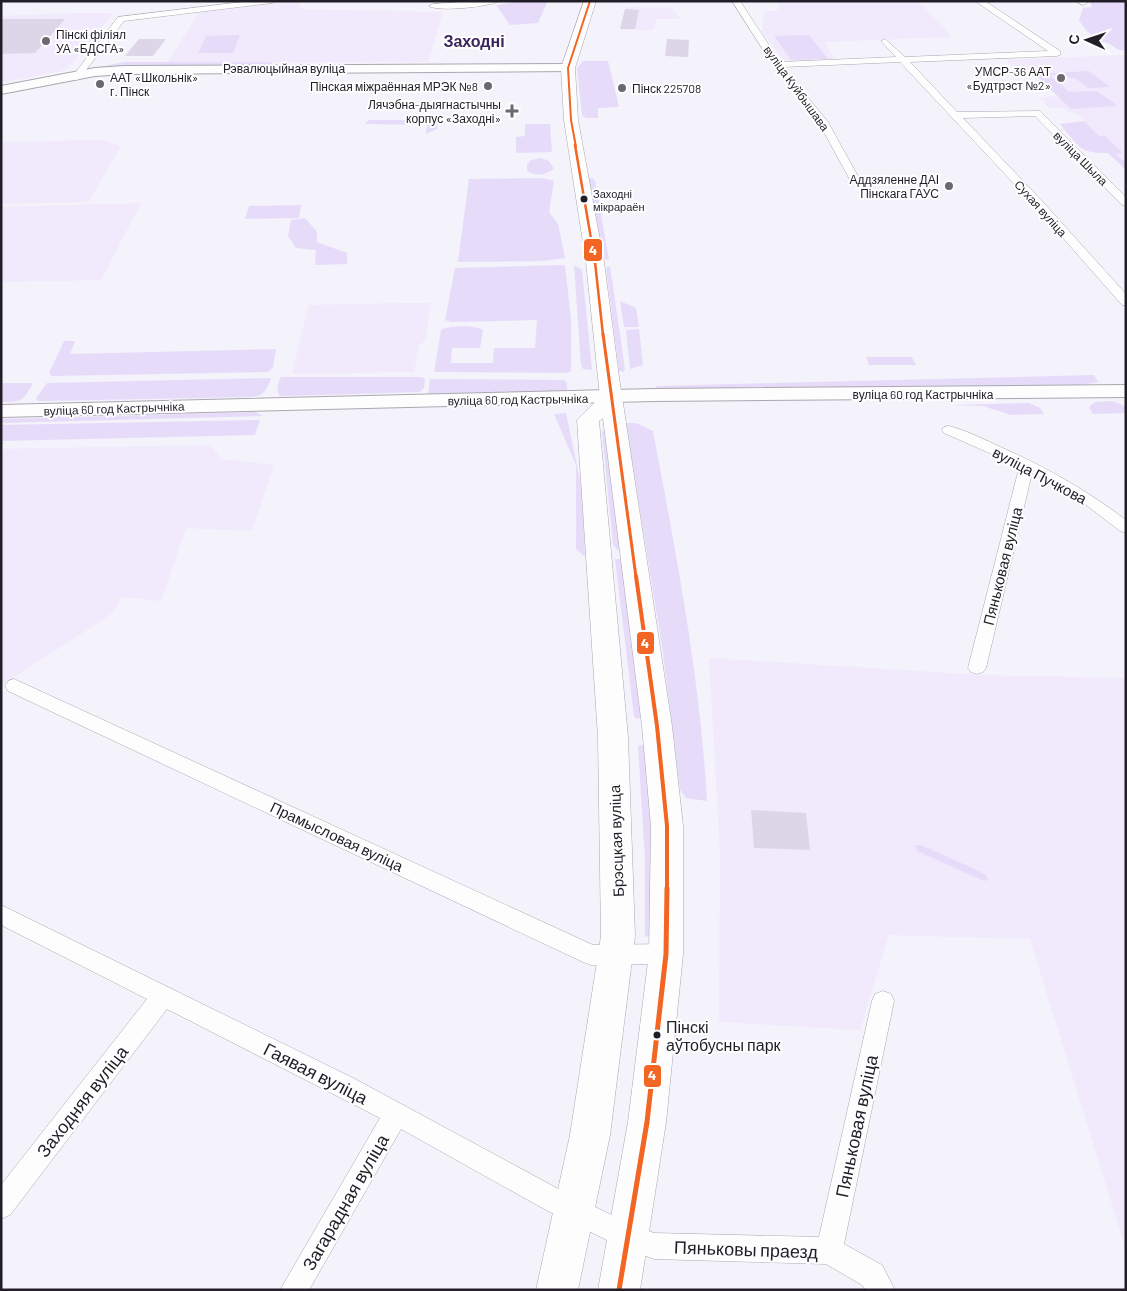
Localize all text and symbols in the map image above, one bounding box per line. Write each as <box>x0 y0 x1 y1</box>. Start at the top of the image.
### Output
north arrow <box>1062 15 1112 65</box>
place label: Пінскі філіял УА «БДСГА» <box>56 27 126 56</box>
district label: Заходні <box>443 31 505 50</box>
text: С <box>1065 34 1082 45</box>
marker: Пінскі філіял УА «БДСГА» <box>40 35 52 47</box>
street label: вуліца Куйбышава <box>761 43 833 134</box>
street label: Рэвалюцыйная вуліца <box>223 61 345 76</box>
place label: УМСР-36 ААТ «Будтрэст №2» <box>966 64 1052 93</box>
place label: ААТ «Школьнік» г. Пінск <box>110 70 198 98</box>
marker: УМСР-36 ААТ «Будтрэст №2» <box>1055 72 1067 84</box>
marker: ААТ «Школьнік» г. Пінск <box>94 78 106 90</box>
place label: Пінская міжраённая МРЭК №8 <box>310 79 478 94</box>
marker: Пінская міжраённая МРЭК №8 <box>482 80 494 92</box>
place label: Пінск 225708 <box>632 81 701 95</box>
marker: Пінск 225708 <box>616 82 628 94</box>
place label: Лячэбна-дыягнастычны корпус «Заходні» <box>368 97 501 126</box>
marker: Лячэбна-дыягнастычны корпус «Заходні» <box>505 104 519 118</box>
street label: вуліца Шыла <box>1050 128 1111 189</box>
place label: Аддзяленне ДАІ Пінскага ГАУС <box>850 172 939 200</box>
street label: Сухая вуліца <box>1011 177 1070 240</box>
marker: Аддзяленне ДАІ Пінскага ГАУС <box>943 180 955 192</box>
place label: Заходні мікрараён <box>593 187 644 213</box>
marker: Заходні мікрараён <box>579 194 589 204</box>
line badge: 4 <box>583 238 603 262</box>
text: 4 <box>589 241 597 258</box>
street label: вуліца 60 год Кастрычніка <box>853 387 994 402</box>
street label: вуліца 60 год Кастрычніка <box>447 391 589 408</box>
street label: вуліца 60 год Кастрычніка <box>43 399 185 418</box>
street label: вуліца Пучкова <box>990 443 1091 508</box>
street label: Пяньковая вуліца <box>979 504 1026 627</box>
line badge: 4 <box>636 631 655 655</box>
text: 4 <box>641 634 649 651</box>
street label: Брэсцкая вуліца <box>605 784 627 897</box>
street label: Прамысловая вуліца <box>268 797 407 875</box>
place label: Пінскі аўтобусны парк <box>666 1017 782 1054</box>
marker: Пінскі аўтобусны парк <box>652 1030 662 1040</box>
street label: Гаявая вуліца <box>260 1037 373 1109</box>
street label: Заходняя вуліца <box>32 1040 133 1161</box>
street label: Пяньковая вуліца <box>830 1052 882 1199</box>
line badge: 4 <box>643 1064 662 1088</box>
text: 4 <box>648 1066 656 1083</box>
street label: Загарадная вуліца <box>297 1129 393 1274</box>
street label: Пяньковы праезд <box>674 1235 819 1263</box>

